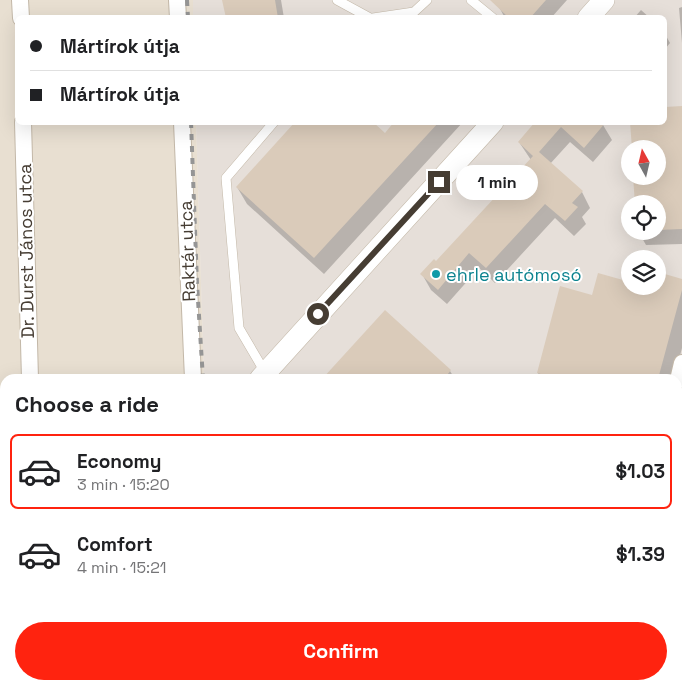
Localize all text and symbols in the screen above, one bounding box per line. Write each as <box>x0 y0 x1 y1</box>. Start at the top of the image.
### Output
text: Mártírok útja <box>60 34 180 59</box>
text: Mártírok útja <box>60 82 180 107</box>
north arrow <box>621 140 666 185</box>
map controls <box>621 140 666 295</box>
street label: Dr. Durst János utca <box>13 163 39 339</box>
callout: 1 min <box>456 164 539 200</box>
route end <box>428 171 450 193</box>
text: 1 min <box>477 172 517 193</box>
button: locate <box>621 195 666 240</box>
street label: Raktár utca <box>174 200 200 302</box>
button: layers <box>621 250 666 295</box>
place label: ehrle autómosó <box>446 263 582 286</box>
marker: ehrle autómosó <box>430 268 442 280</box>
route start <box>307 303 329 325</box>
text: Choose a ride <box>15 390 159 418</box>
icon: car <box>17 449 62 494</box>
text: Economy <box>77 449 161 474</box>
text: $1.03 <box>616 459 665 484</box>
text: 3 min · 15:20 <box>77 474 170 495</box>
icon: car <box>17 532 62 577</box>
text: Comfort <box>77 532 153 557</box>
text: $1.39 <box>616 542 665 567</box>
text: 4 min · 15:21 <box>77 557 166 578</box>
button: Confirm <box>15 622 667 680</box>

